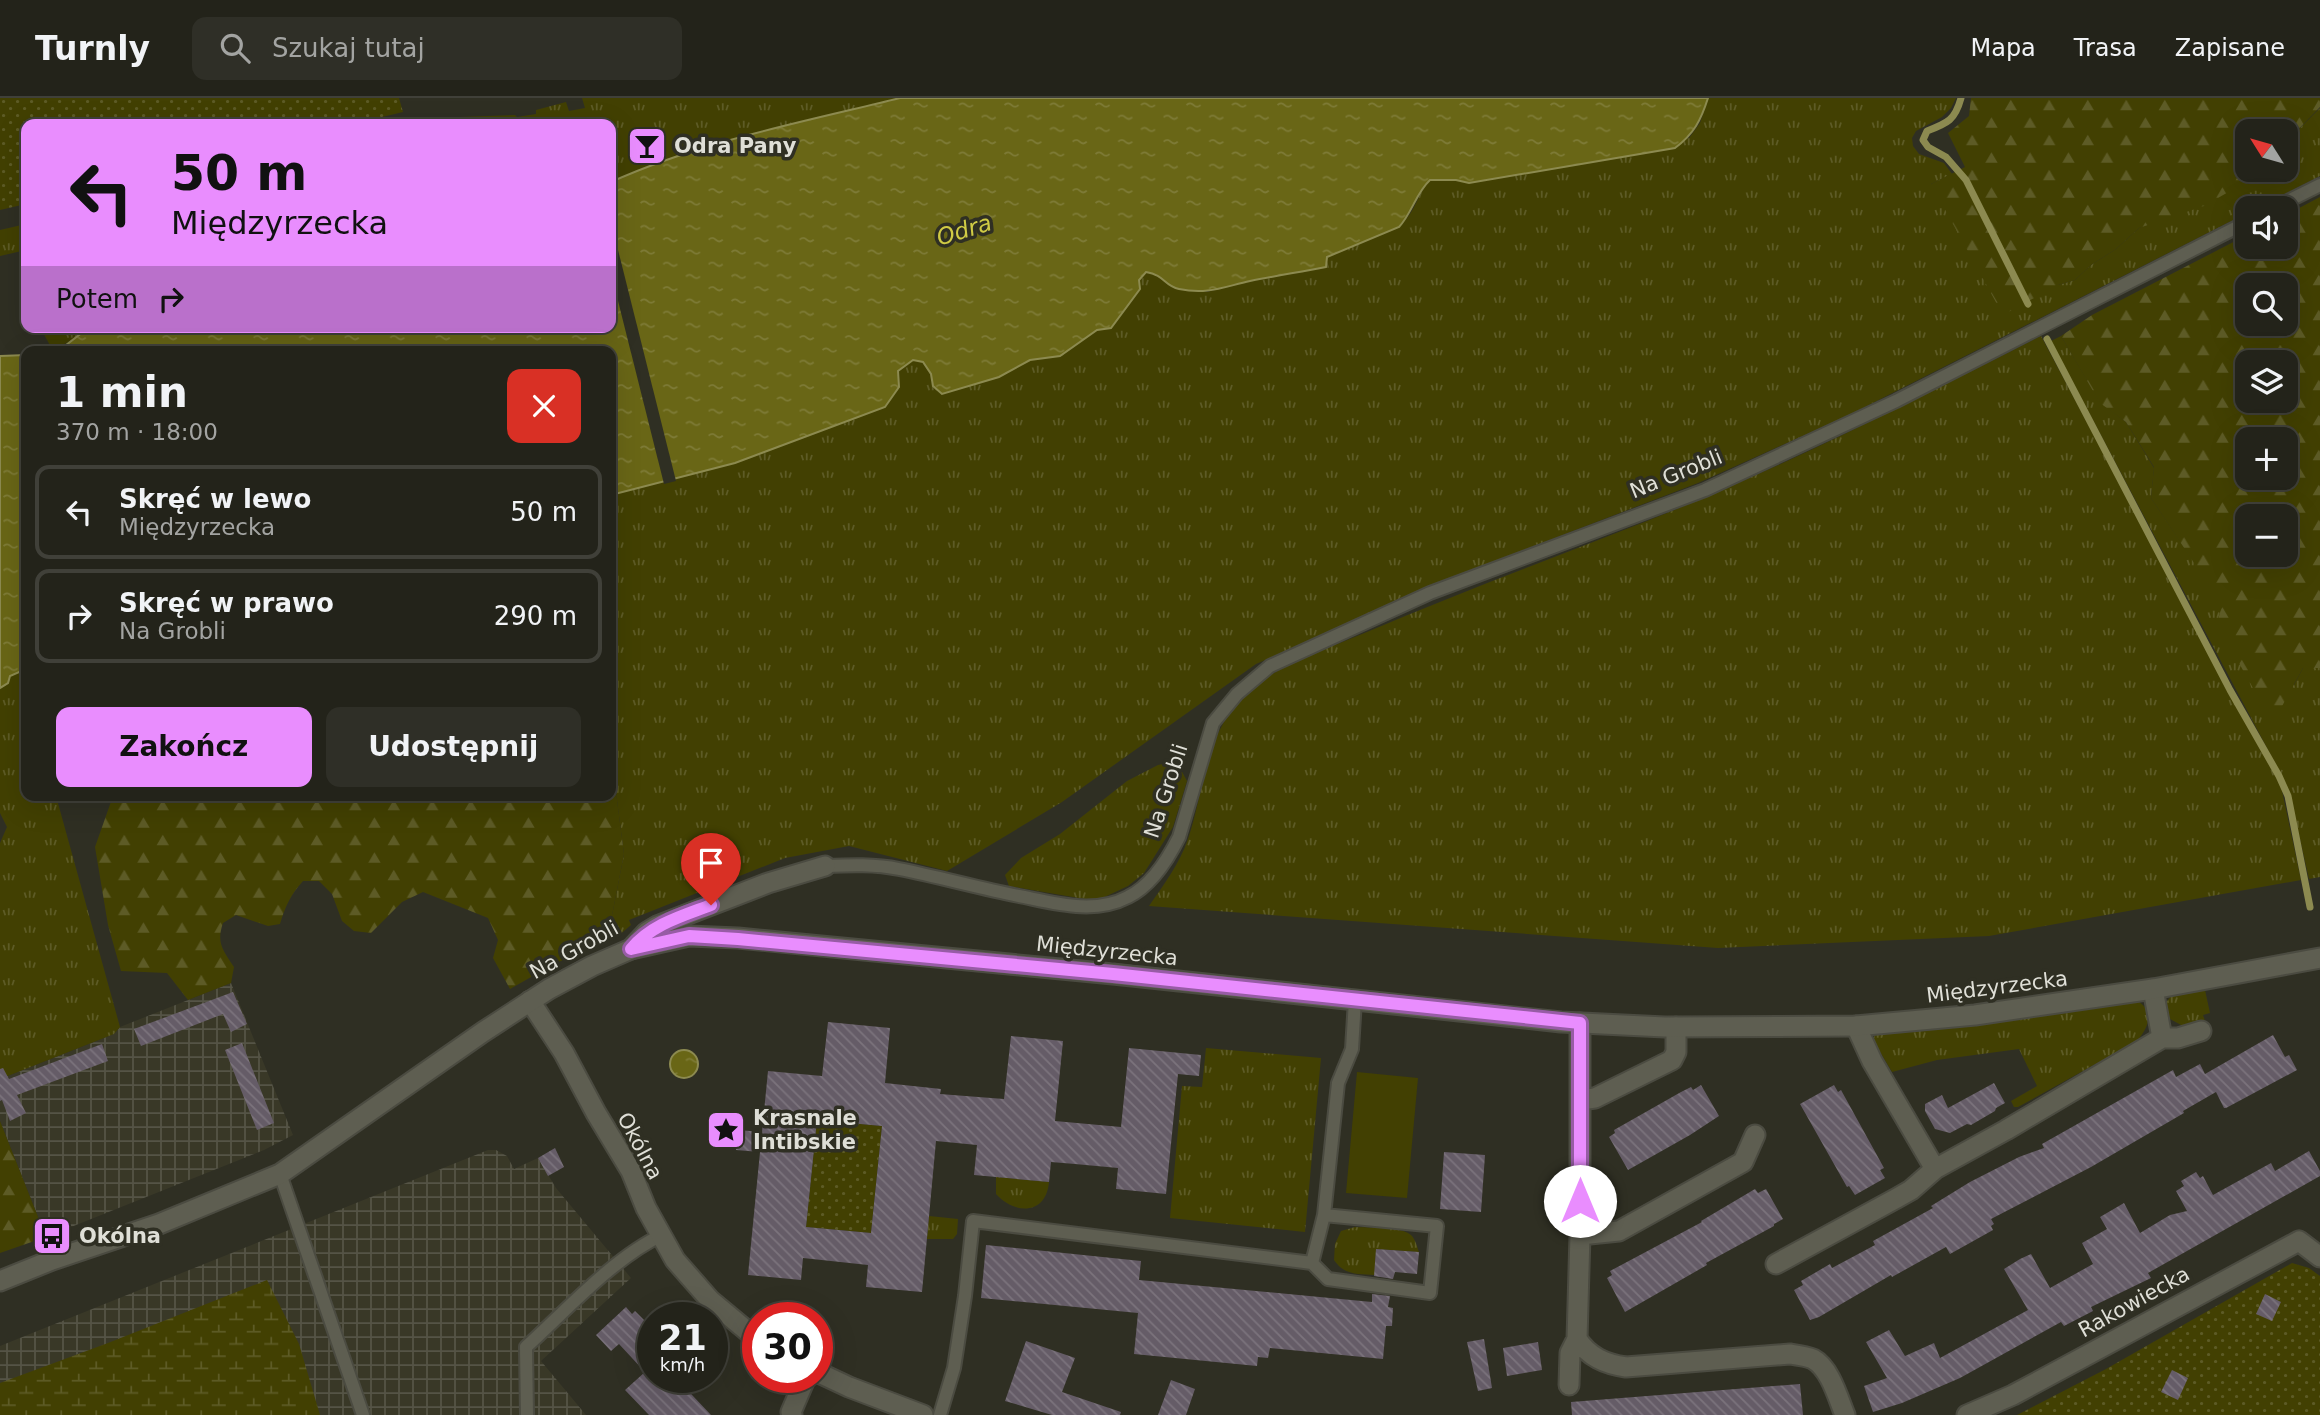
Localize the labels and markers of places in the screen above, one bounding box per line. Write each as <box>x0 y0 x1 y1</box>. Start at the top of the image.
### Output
bar icon: Odra Pany <box>626 125 668 167</box>
place label: Odra Pany <box>674 134 797 158</box>
pin <box>681 833 741 905</box>
place label: Krasnale Intibskie <box>753 1106 857 1154</box>
place icon: Krasnale Intibskie <box>705 1109 747 1151</box>
bus stop icon: Okólna <box>31 1215 73 1257</box>
place label: Okólna <box>79 1224 161 1248</box>

